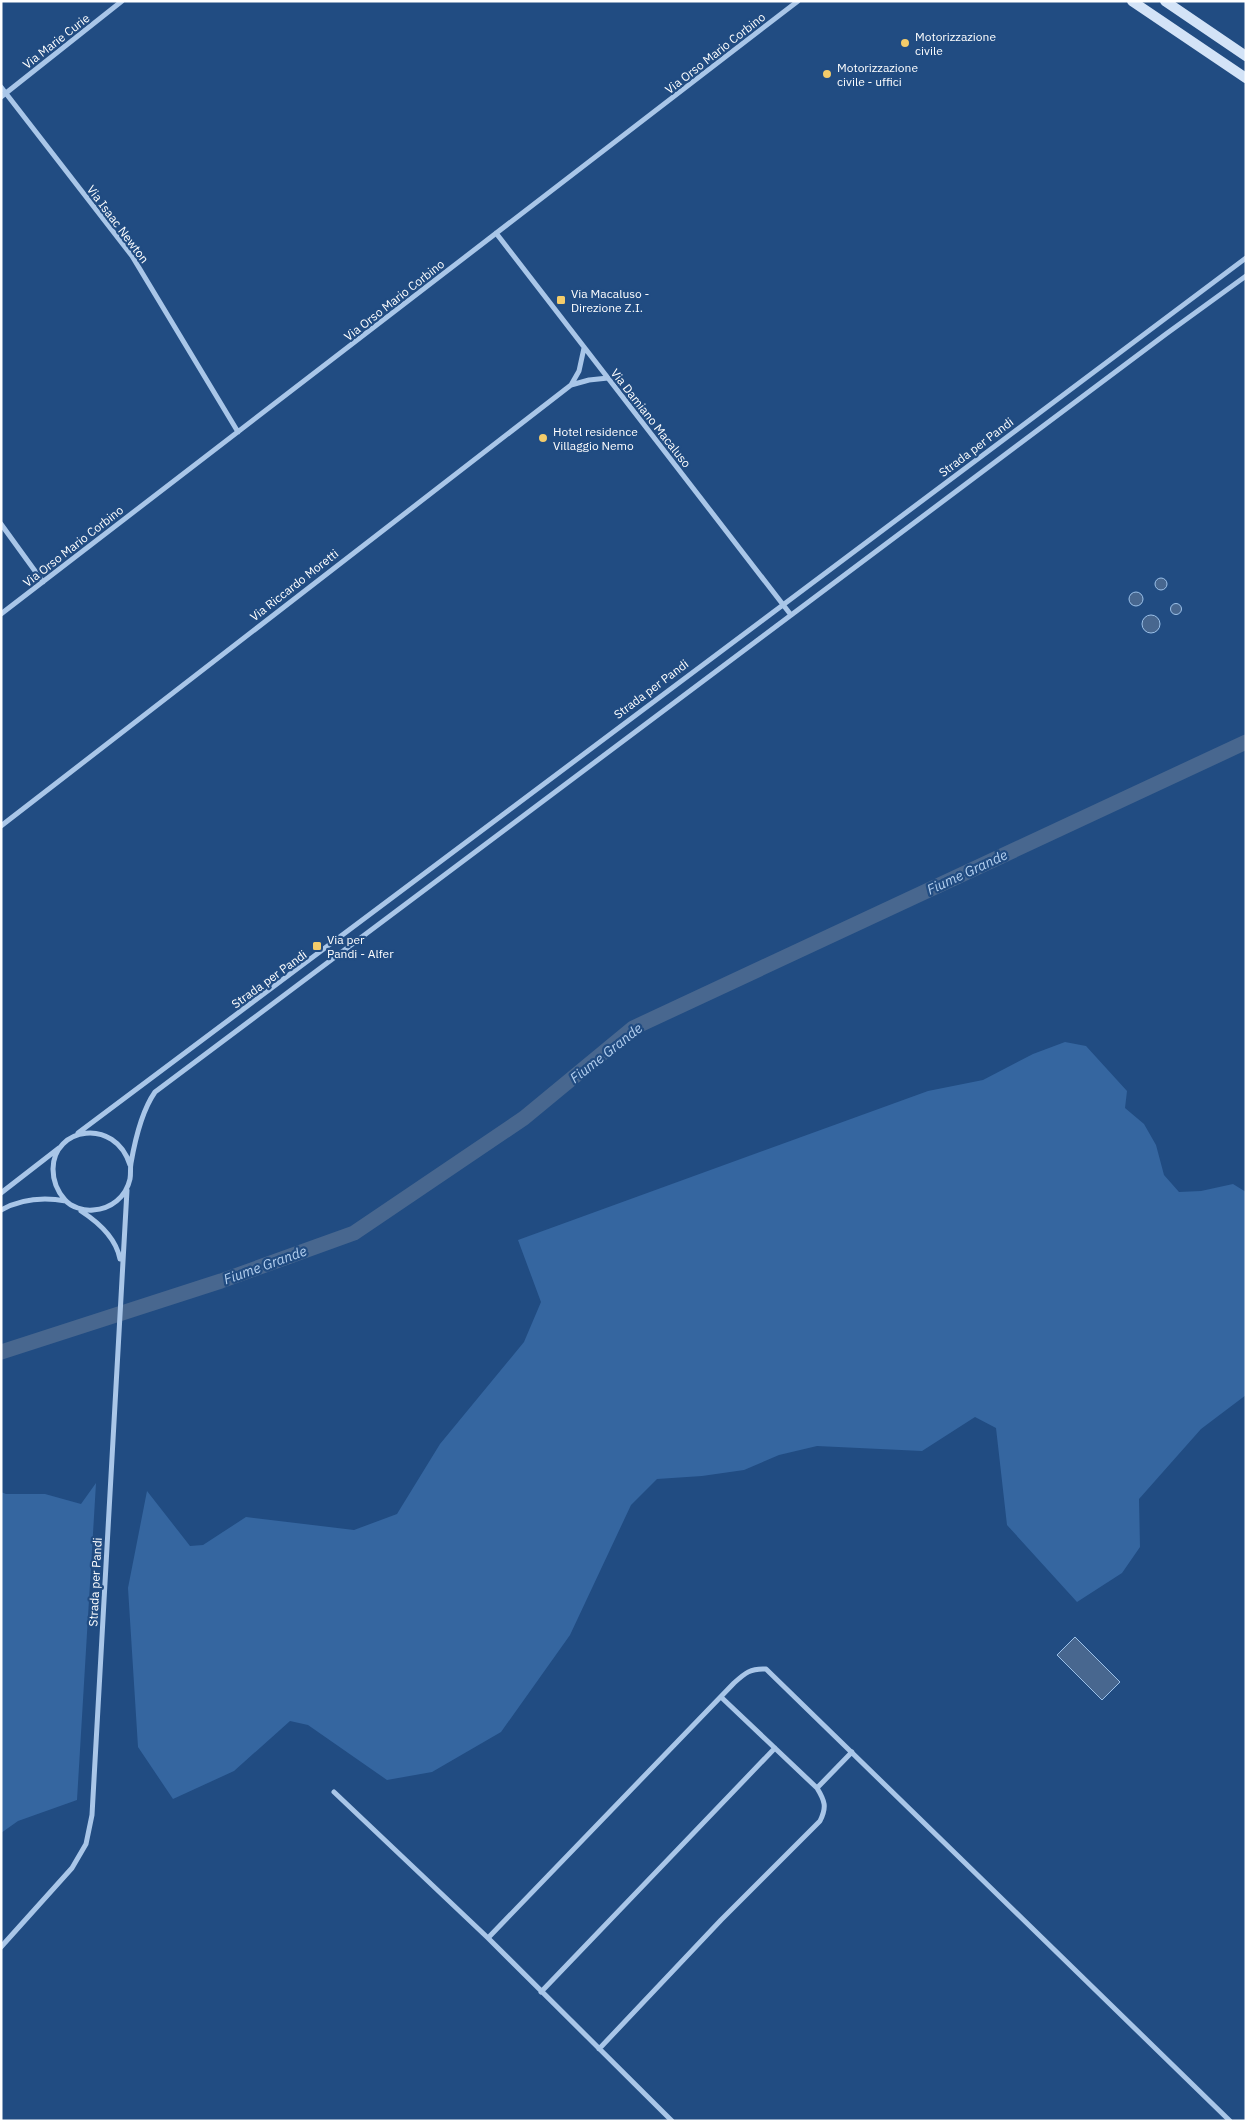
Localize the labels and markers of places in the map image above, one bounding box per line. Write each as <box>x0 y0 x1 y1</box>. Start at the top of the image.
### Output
place label: Motorizzazione civile <box>915 29 996 58</box>
marker: Motorizzazione civile <box>899 37 911 49</box>
place label: Motorizzazione civile - uffici <box>837 60 918 89</box>
marker: Motorizzazione civile - uffici <box>821 68 833 80</box>
place label: Via Macaluso - Direzione Z.I. <box>571 286 649 315</box>
marker: Via Macaluso - Direzione Z.I. <box>555 294 567 306</box>
place label: Hotel residence Villaggio Nemo <box>553 424 638 453</box>
marker: Hotel residence Villaggio Nemo <box>537 432 549 444</box>
place label: Via per Pandi - Alfer <box>327 932 394 961</box>
marker: Via per Pandi - Alfer <box>311 940 323 952</box>

